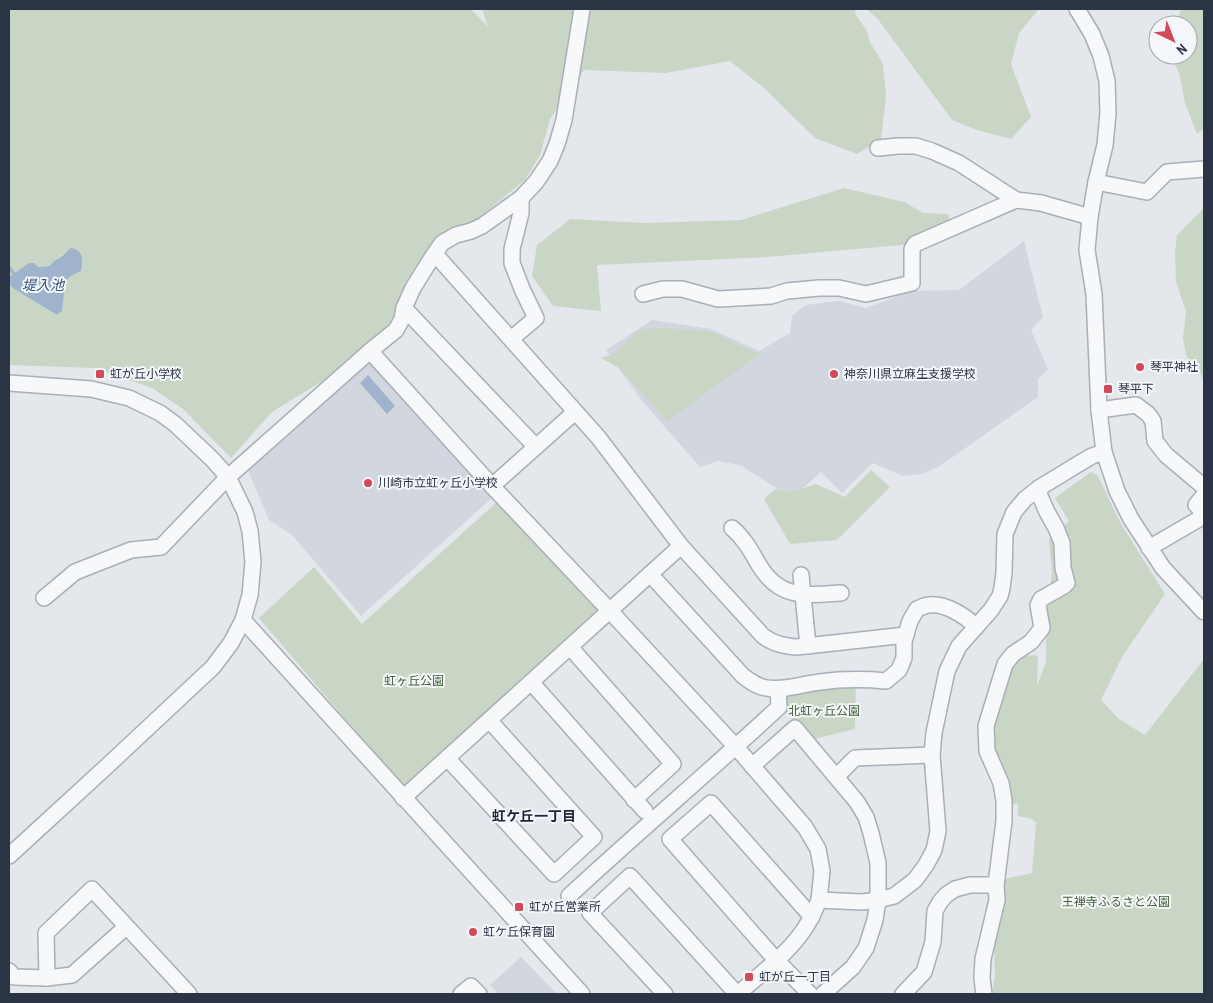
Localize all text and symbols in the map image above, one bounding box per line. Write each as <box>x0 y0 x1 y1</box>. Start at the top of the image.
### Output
north arrow <box>1148 15 1198 65</box>
text: N <box>1173 40 1191 59</box>
water label: 堤入池 <box>22 276 66 294</box>
place label: 琴平神社 <box>1150 359 1198 375</box>
marker: 琴平神社 <box>1134 361 1146 373</box>
place label: 虹が丘小学校 <box>110 366 182 382</box>
place label: 神奈川県立麻生支援学校 <box>844 366 976 382</box>
marker: 虹が丘小学校 <box>94 368 106 380</box>
marker: 神奈川県立麻生支援学校 <box>828 368 840 380</box>
place label: 琴平下 <box>1118 381 1154 397</box>
marker: 琴平下 <box>1102 383 1114 395</box>
place label: 川崎市立虹ヶ丘小学校 <box>378 475 498 491</box>
marker: 川崎市立虹ヶ丘小学校 <box>362 477 374 489</box>
park label: 虹ヶ丘公園 <box>384 673 444 689</box>
park label: 北虹ヶ丘公園 <box>788 703 860 719</box>
district label: 虹ケ丘一丁目 <box>492 807 576 825</box>
park label: 王禅寺ふるさと公園 <box>1062 894 1170 910</box>
place label: 虹が丘営業所 <box>529 899 601 915</box>
marker: 虹が丘営業所 <box>513 901 525 913</box>
place label: 虹ケ丘保育園 <box>483 924 555 940</box>
marker: 虹ケ丘保育園 <box>467 926 479 938</box>
place label: 虹が丘一丁目 <box>759 969 831 985</box>
marker: 虹が丘一丁目 <box>743 971 755 983</box>

